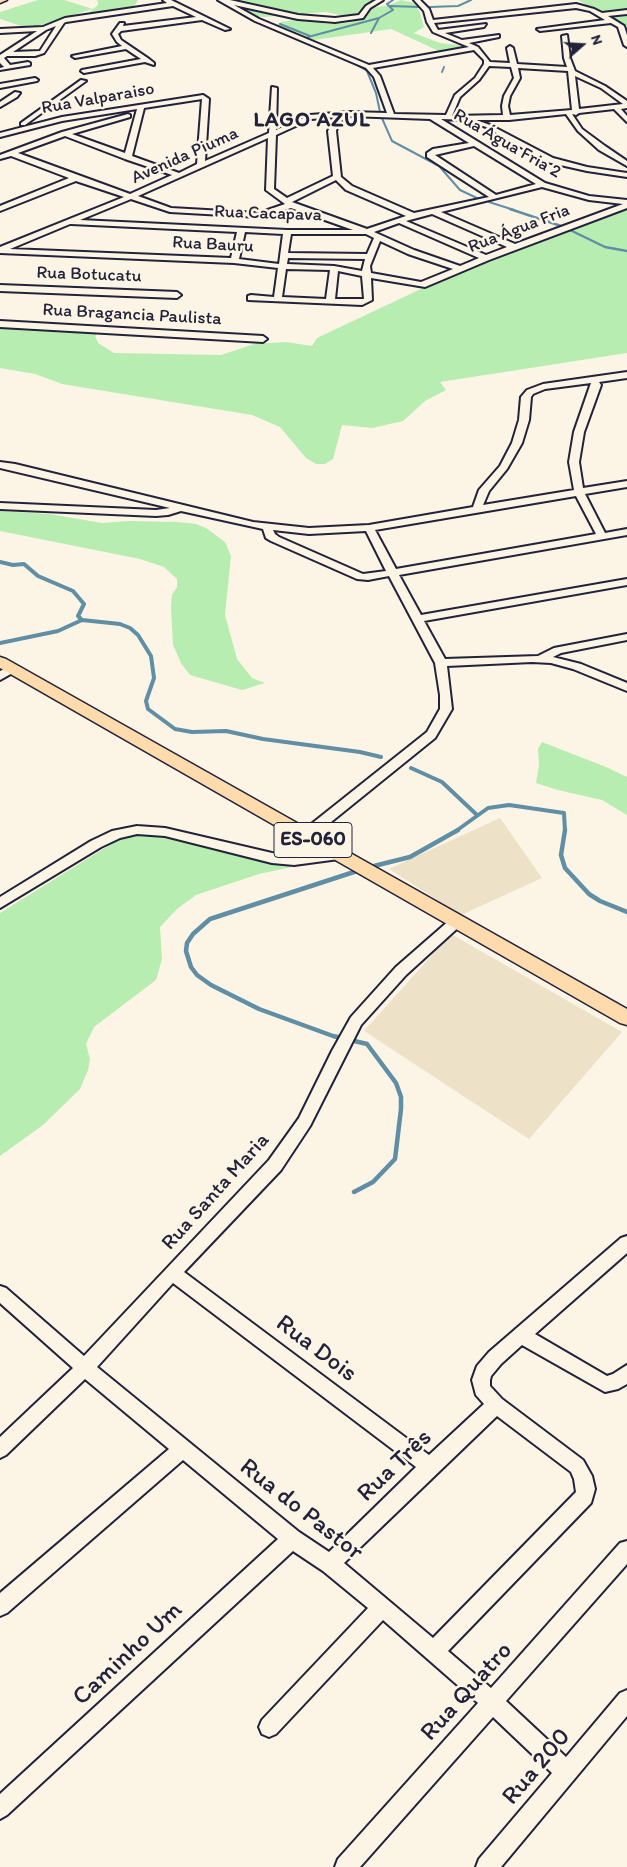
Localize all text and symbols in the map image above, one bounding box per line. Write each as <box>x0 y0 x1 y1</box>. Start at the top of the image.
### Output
north arrow <box>557 20 607 70</box>
text: N <box>587 33 606 47</box>
street label: Rua Valparaiso <box>40 78 156 120</box>
street label: Rua Água Fria 2 <box>449 105 565 183</box>
district label: LAGO AZUL <box>252 108 372 134</box>
street label: Avenida Piuma <box>128 123 242 189</box>
street label: Rua Água Fria <box>465 200 573 258</box>
street label: Rua Cacapava <box>214 201 322 227</box>
street label: Rua Bauru <box>172 232 254 258</box>
street label: Rua Botucatu <box>36 262 142 288</box>
street label: Rua Bragancia Paulista <box>42 300 222 330</box>
road number: ES-060 <box>274 822 352 858</box>
street label: Rua Santa Maria <box>157 1128 275 1256</box>
street label: Rua Dois <box>270 1309 362 1389</box>
street label: Rua Três <box>351 1423 439 1509</box>
street label: Rua do Pastor <box>233 1452 369 1568</box>
street label: Caminho Um <box>67 1596 189 1712</box>
street label: Rua Quatro <box>415 1636 519 1748</box>
street label: Rua 200 <box>496 1723 578 1811</box>

